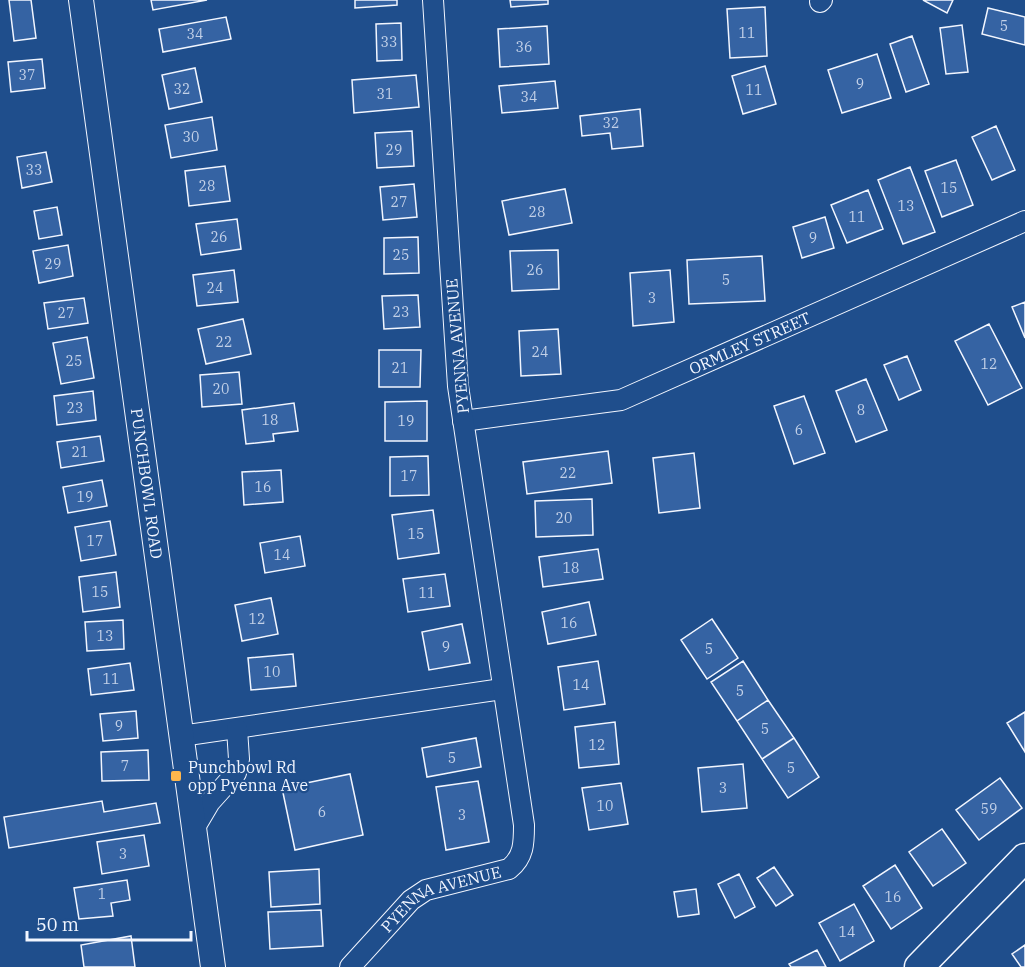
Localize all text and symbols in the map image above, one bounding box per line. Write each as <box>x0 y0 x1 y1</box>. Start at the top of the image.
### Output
house number: 5 <box>1000 17 1008 35</box>
house number: 11 <box>739 24 755 42</box>
house number: 34 <box>187 25 203 43</box>
house number: 33 <box>381 33 397 51</box>
house number: 36 <box>516 38 532 56</box>
house number: 37 <box>19 66 35 84</box>
house number: 9 <box>856 75 864 93</box>
house number: 32 <box>174 80 190 98</box>
house number: 11 <box>746 81 762 99</box>
house number: 31 <box>377 85 393 103</box>
house number: 34 <box>521 88 537 106</box>
house number: 32 <box>603 114 619 132</box>
house number: 30 <box>183 128 199 146</box>
house number: 29 <box>386 141 402 159</box>
house number: 33 <box>26 161 42 179</box>
house number: 28 <box>199 177 215 195</box>
house number: 15 <box>941 179 957 197</box>
house number: 27 <box>391 193 407 211</box>
house number: 13 <box>898 197 914 215</box>
house number: 28 <box>529 203 545 221</box>
house number: 11 <box>849 208 865 226</box>
house number: 26 <box>211 228 227 246</box>
house number: 9 <box>809 229 817 247</box>
house number: 25 <box>393 246 409 264</box>
house number: 29 <box>45 255 61 273</box>
house number: 26 <box>527 261 543 279</box>
house number: 5 <box>722 271 730 289</box>
street label: PYENNA AVENUE <box>441 278 473 414</box>
house number: 24 <box>207 279 223 297</box>
house number: 3 <box>648 289 656 307</box>
house number: 23 <box>393 303 409 321</box>
house number: 27 <box>58 304 74 322</box>
street label: ORMLEY STREET <box>686 307 813 379</box>
house number: 22 <box>216 333 232 351</box>
house number: 24 <box>532 343 548 361</box>
house number: 25 <box>66 352 82 370</box>
house number: 12 <box>981 355 997 373</box>
house number: 21 <box>392 359 408 377</box>
house number: 20 <box>213 380 229 398</box>
house number: 23 <box>67 399 83 417</box>
house number: 8 <box>857 401 865 419</box>
street label: PUNCHBOWL ROAD <box>127 407 167 560</box>
house number: 18 <box>262 411 278 429</box>
house number: 19 <box>398 412 414 430</box>
house number: 6 <box>795 421 803 439</box>
house number: 21 <box>72 443 88 461</box>
house number: 22 <box>560 464 576 482</box>
house number: 17 <box>401 467 417 485</box>
house number: 16 <box>255 478 271 496</box>
house number: 19 <box>77 488 93 506</box>
house number: 20 <box>556 509 572 527</box>
house number: 15 <box>408 525 424 543</box>
house number: 17 <box>87 532 103 550</box>
house number: 14 <box>274 546 290 564</box>
house number: 18 <box>563 559 579 577</box>
house number: 15 <box>92 583 108 601</box>
house number: 11 <box>419 584 435 602</box>
house number: 12 <box>249 610 265 628</box>
house number: 16 <box>561 614 577 632</box>
house number: 13 <box>97 627 113 645</box>
house number: 9 <box>442 638 450 656</box>
house number: 5 <box>705 640 713 658</box>
house number: 10 <box>264 663 280 681</box>
house number: 11 <box>103 670 119 688</box>
house number: 14 <box>573 676 589 694</box>
house number: 5 <box>736 682 744 700</box>
house number: 9 <box>115 717 123 735</box>
house number: 5 <box>761 720 769 738</box>
house number: 12 <box>589 736 605 754</box>
house number: 5 <box>448 749 456 767</box>
house number: 7 <box>121 757 129 775</box>
place label: Punchbowl Rd opp Pyenna Ave <box>188 757 308 795</box>
house number: 5 <box>787 759 795 777</box>
marker: Punchbowl Rd opp Pyenna Ave <box>169 769 183 783</box>
house number: 3 <box>719 779 727 797</box>
house number: 10 <box>597 797 613 815</box>
house number: 59 <box>981 800 997 818</box>
house number: 6 <box>318 803 326 821</box>
house number: 3 <box>458 806 466 824</box>
house number: 3 <box>119 845 127 863</box>
street label: PYENNA AVENUE <box>376 861 503 937</box>
house number: 1 <box>98 885 106 903</box>
house number: 16 <box>885 888 901 906</box>
scale bar <box>27 904 190 942</box>
text: 50 m <box>36 913 79 936</box>
house number: 14 <box>839 923 855 941</box>

